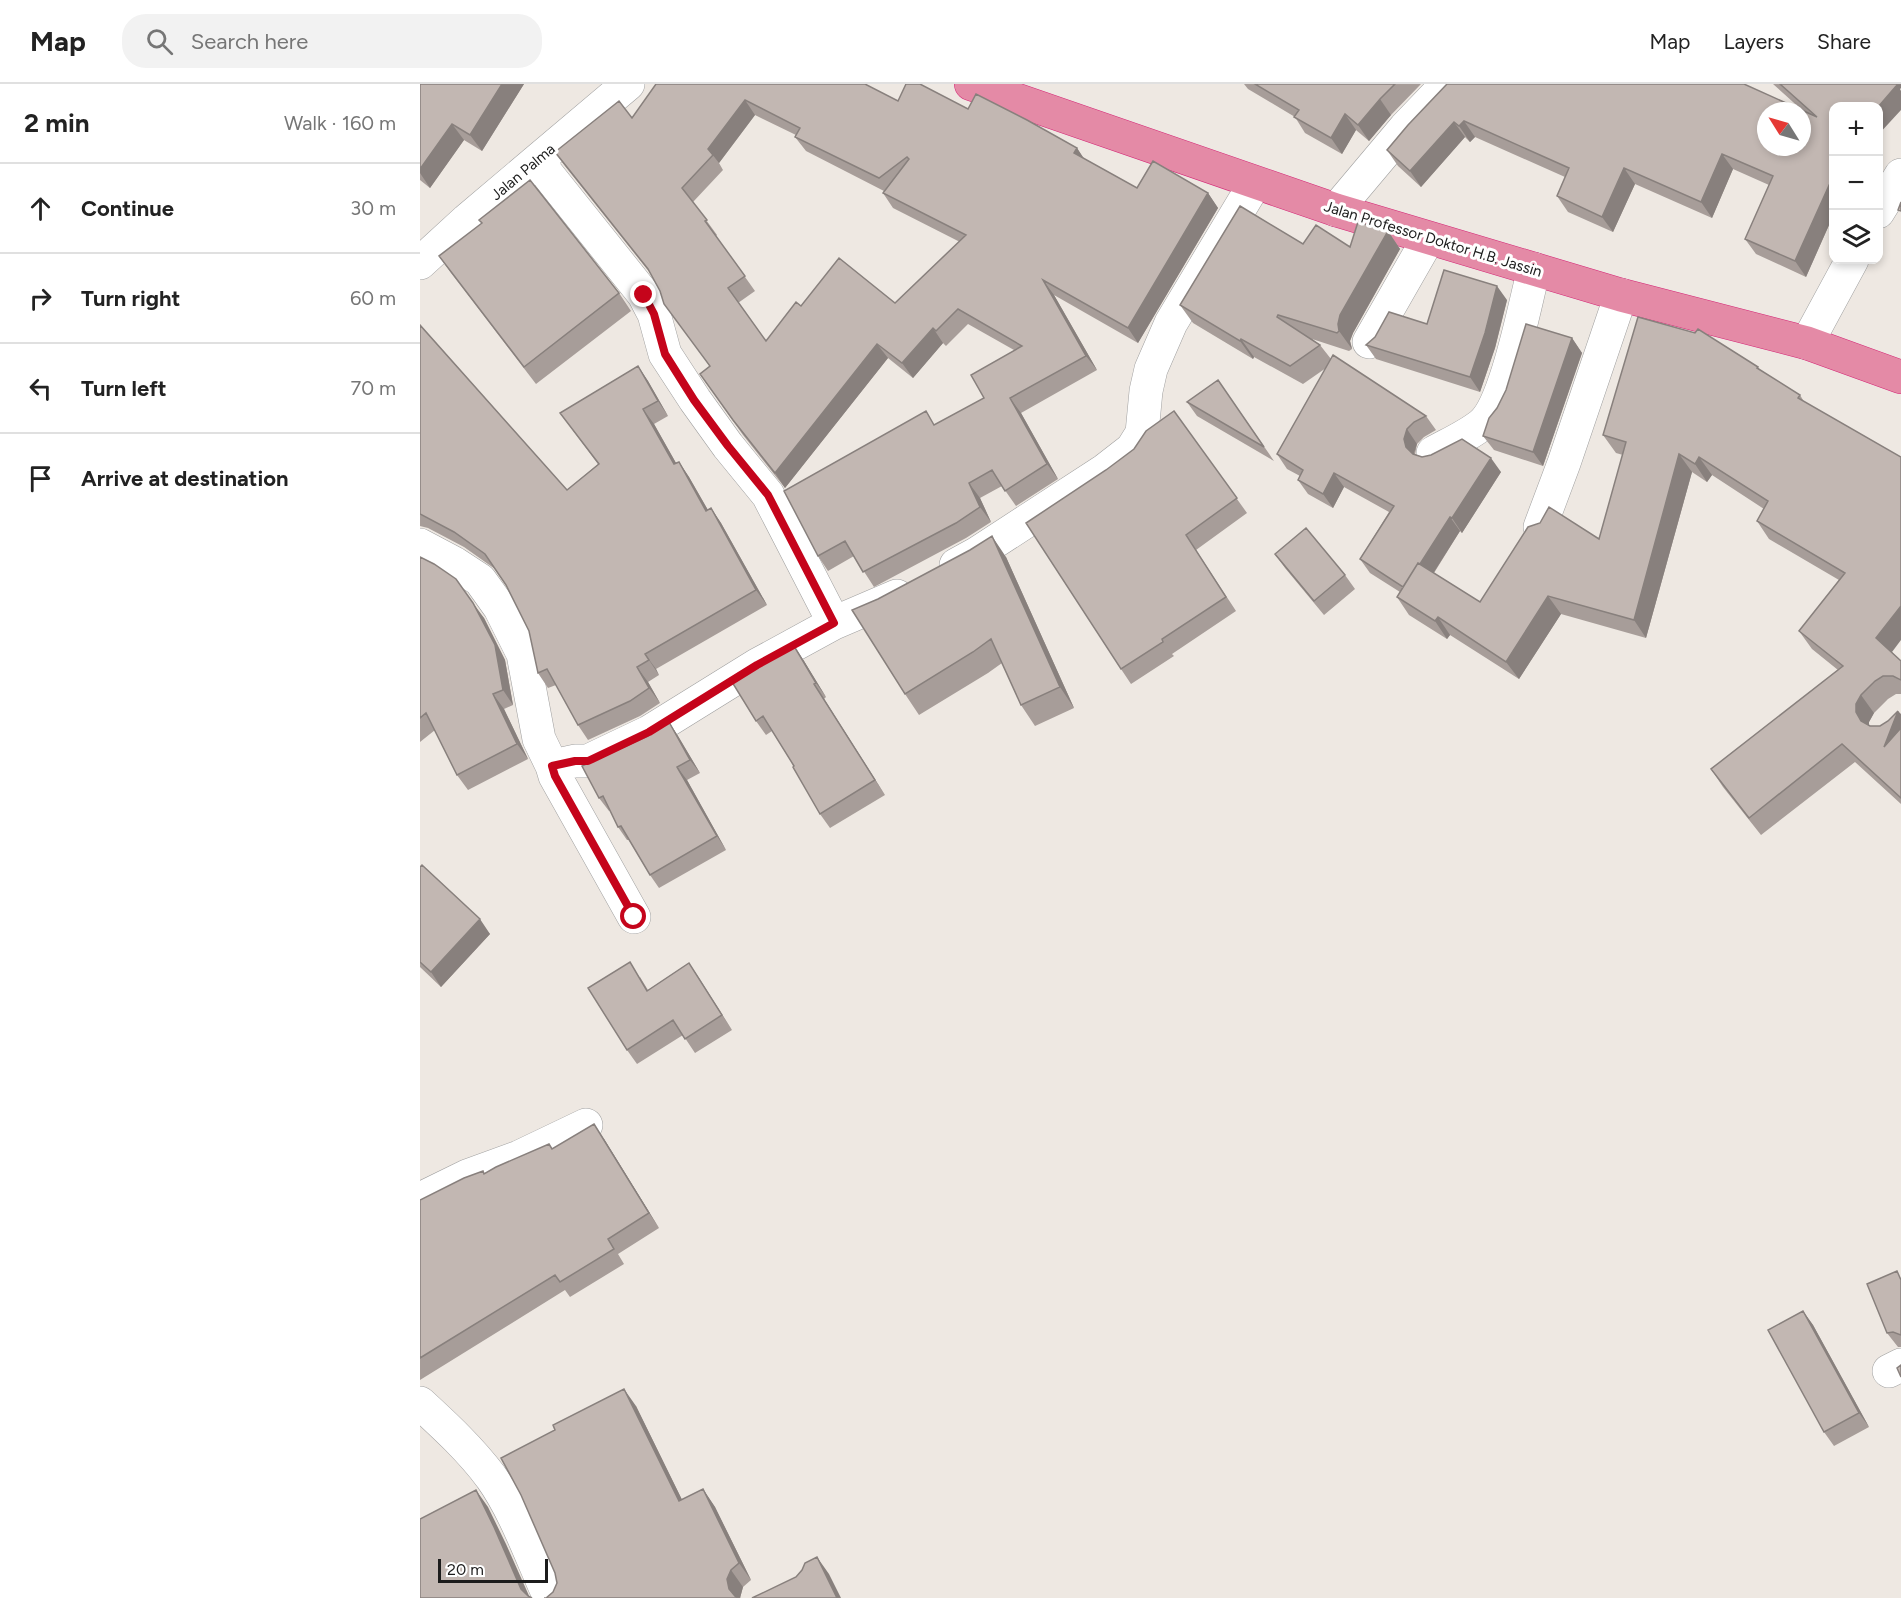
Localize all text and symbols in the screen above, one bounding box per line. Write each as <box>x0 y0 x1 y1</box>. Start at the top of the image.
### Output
search box <box>122 14 542 68</box>
text: Map <box>30 24 86 58</box>
icon: search <box>143 25 176 58</box>
text: Search here <box>191 28 308 55</box>
text: Map <box>1650 29 1690 54</box>
text: Layers <box>1723 29 1784 54</box>
text: Share <box>1817 29 1871 54</box>
north arrow <box>1757 102 1811 156</box>
map controls <box>1829 102 1883 264</box>
button: + <box>1829 102 1883 156</box>
text: 2 min <box>24 107 90 139</box>
text: Walk · 160 m <box>284 111 396 135</box>
street label: Jalan Palma <box>487 140 559 204</box>
button: − <box>1829 156 1883 210</box>
icon: ahead <box>24 192 57 225</box>
text: Continue <box>81 195 174 222</box>
text: 30 m <box>350 196 396 220</box>
street label: Jalan Professor Doktor H.B. Jassin <box>1322 197 1544 281</box>
button: layers <box>1829 210 1883 264</box>
route end <box>630 281 656 307</box>
icon: right <box>24 282 57 315</box>
text: Turn right <box>81 285 180 312</box>
text: 60 m <box>350 286 396 310</box>
icon: left <box>24 372 57 405</box>
text: Turn left <box>81 375 167 402</box>
text: 70 m <box>350 376 396 400</box>
icon: arrive <box>24 462 57 495</box>
text: Arrive at destination <box>81 465 289 492</box>
route start <box>620 903 646 929</box>
scale bar <box>438 1556 548 1584</box>
text: 20 m <box>447 1560 484 1579</box>

